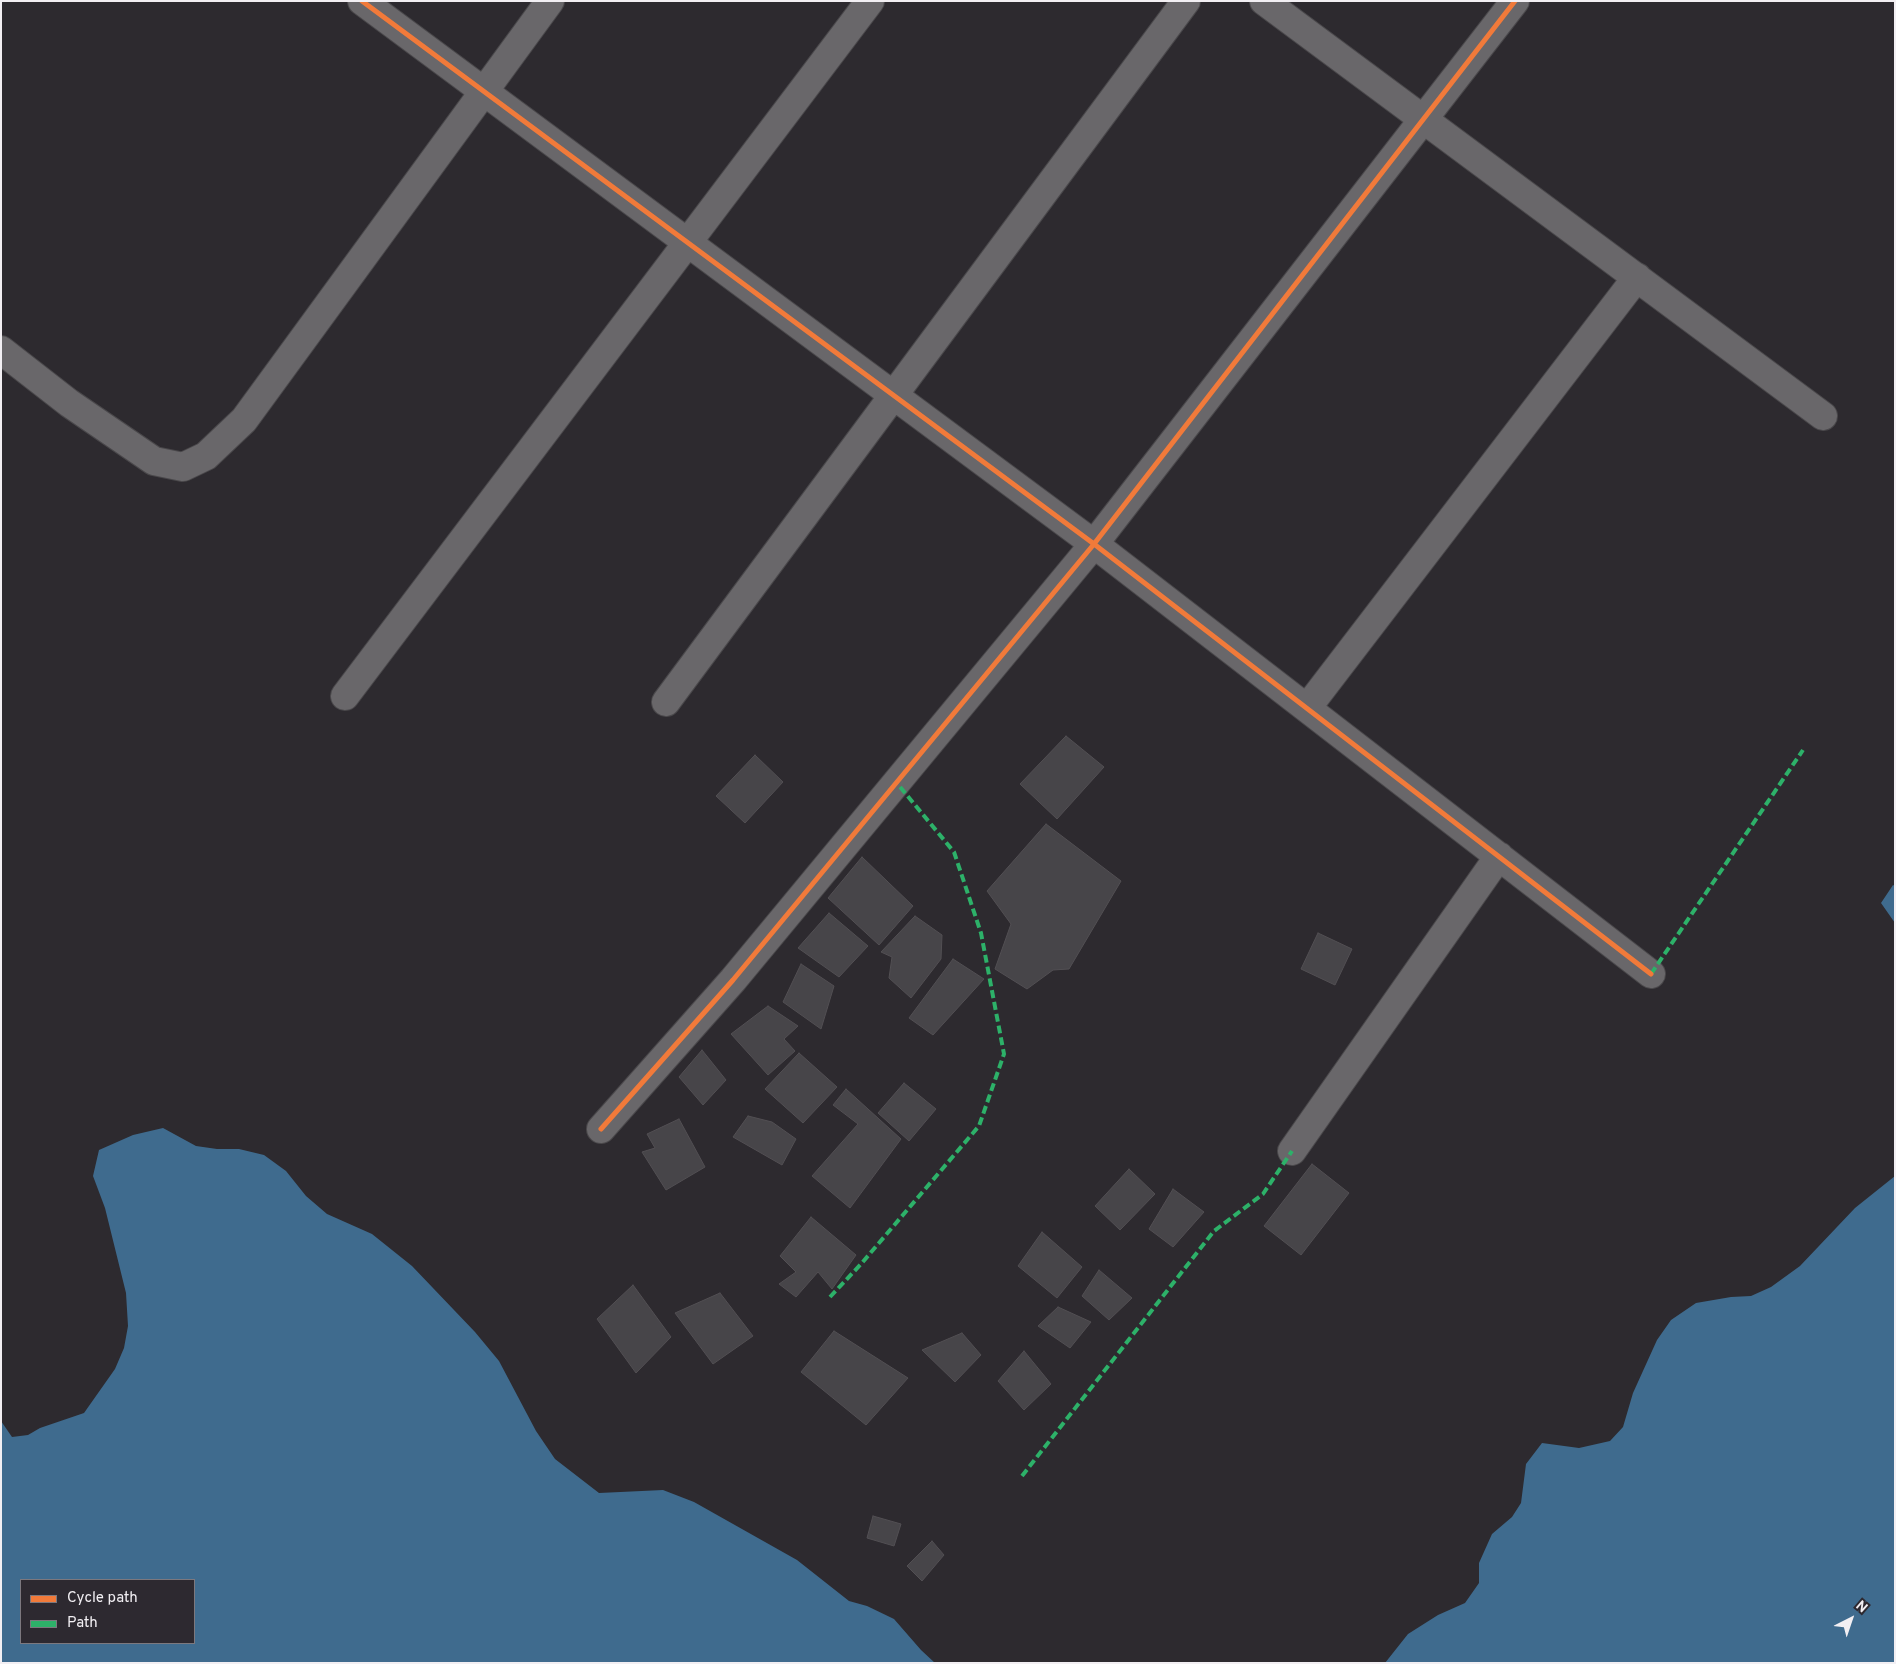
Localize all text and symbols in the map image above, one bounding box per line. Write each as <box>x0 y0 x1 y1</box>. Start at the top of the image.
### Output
legend <box>20 1579 195 1644</box>
text: Cycle path <box>67 1589 138 1608</box>
north arrow <box>1826 1594 1876 1644</box>
text: N <box>1852 1598 1871 1617</box>
text: Path <box>67 1614 98 1633</box>

